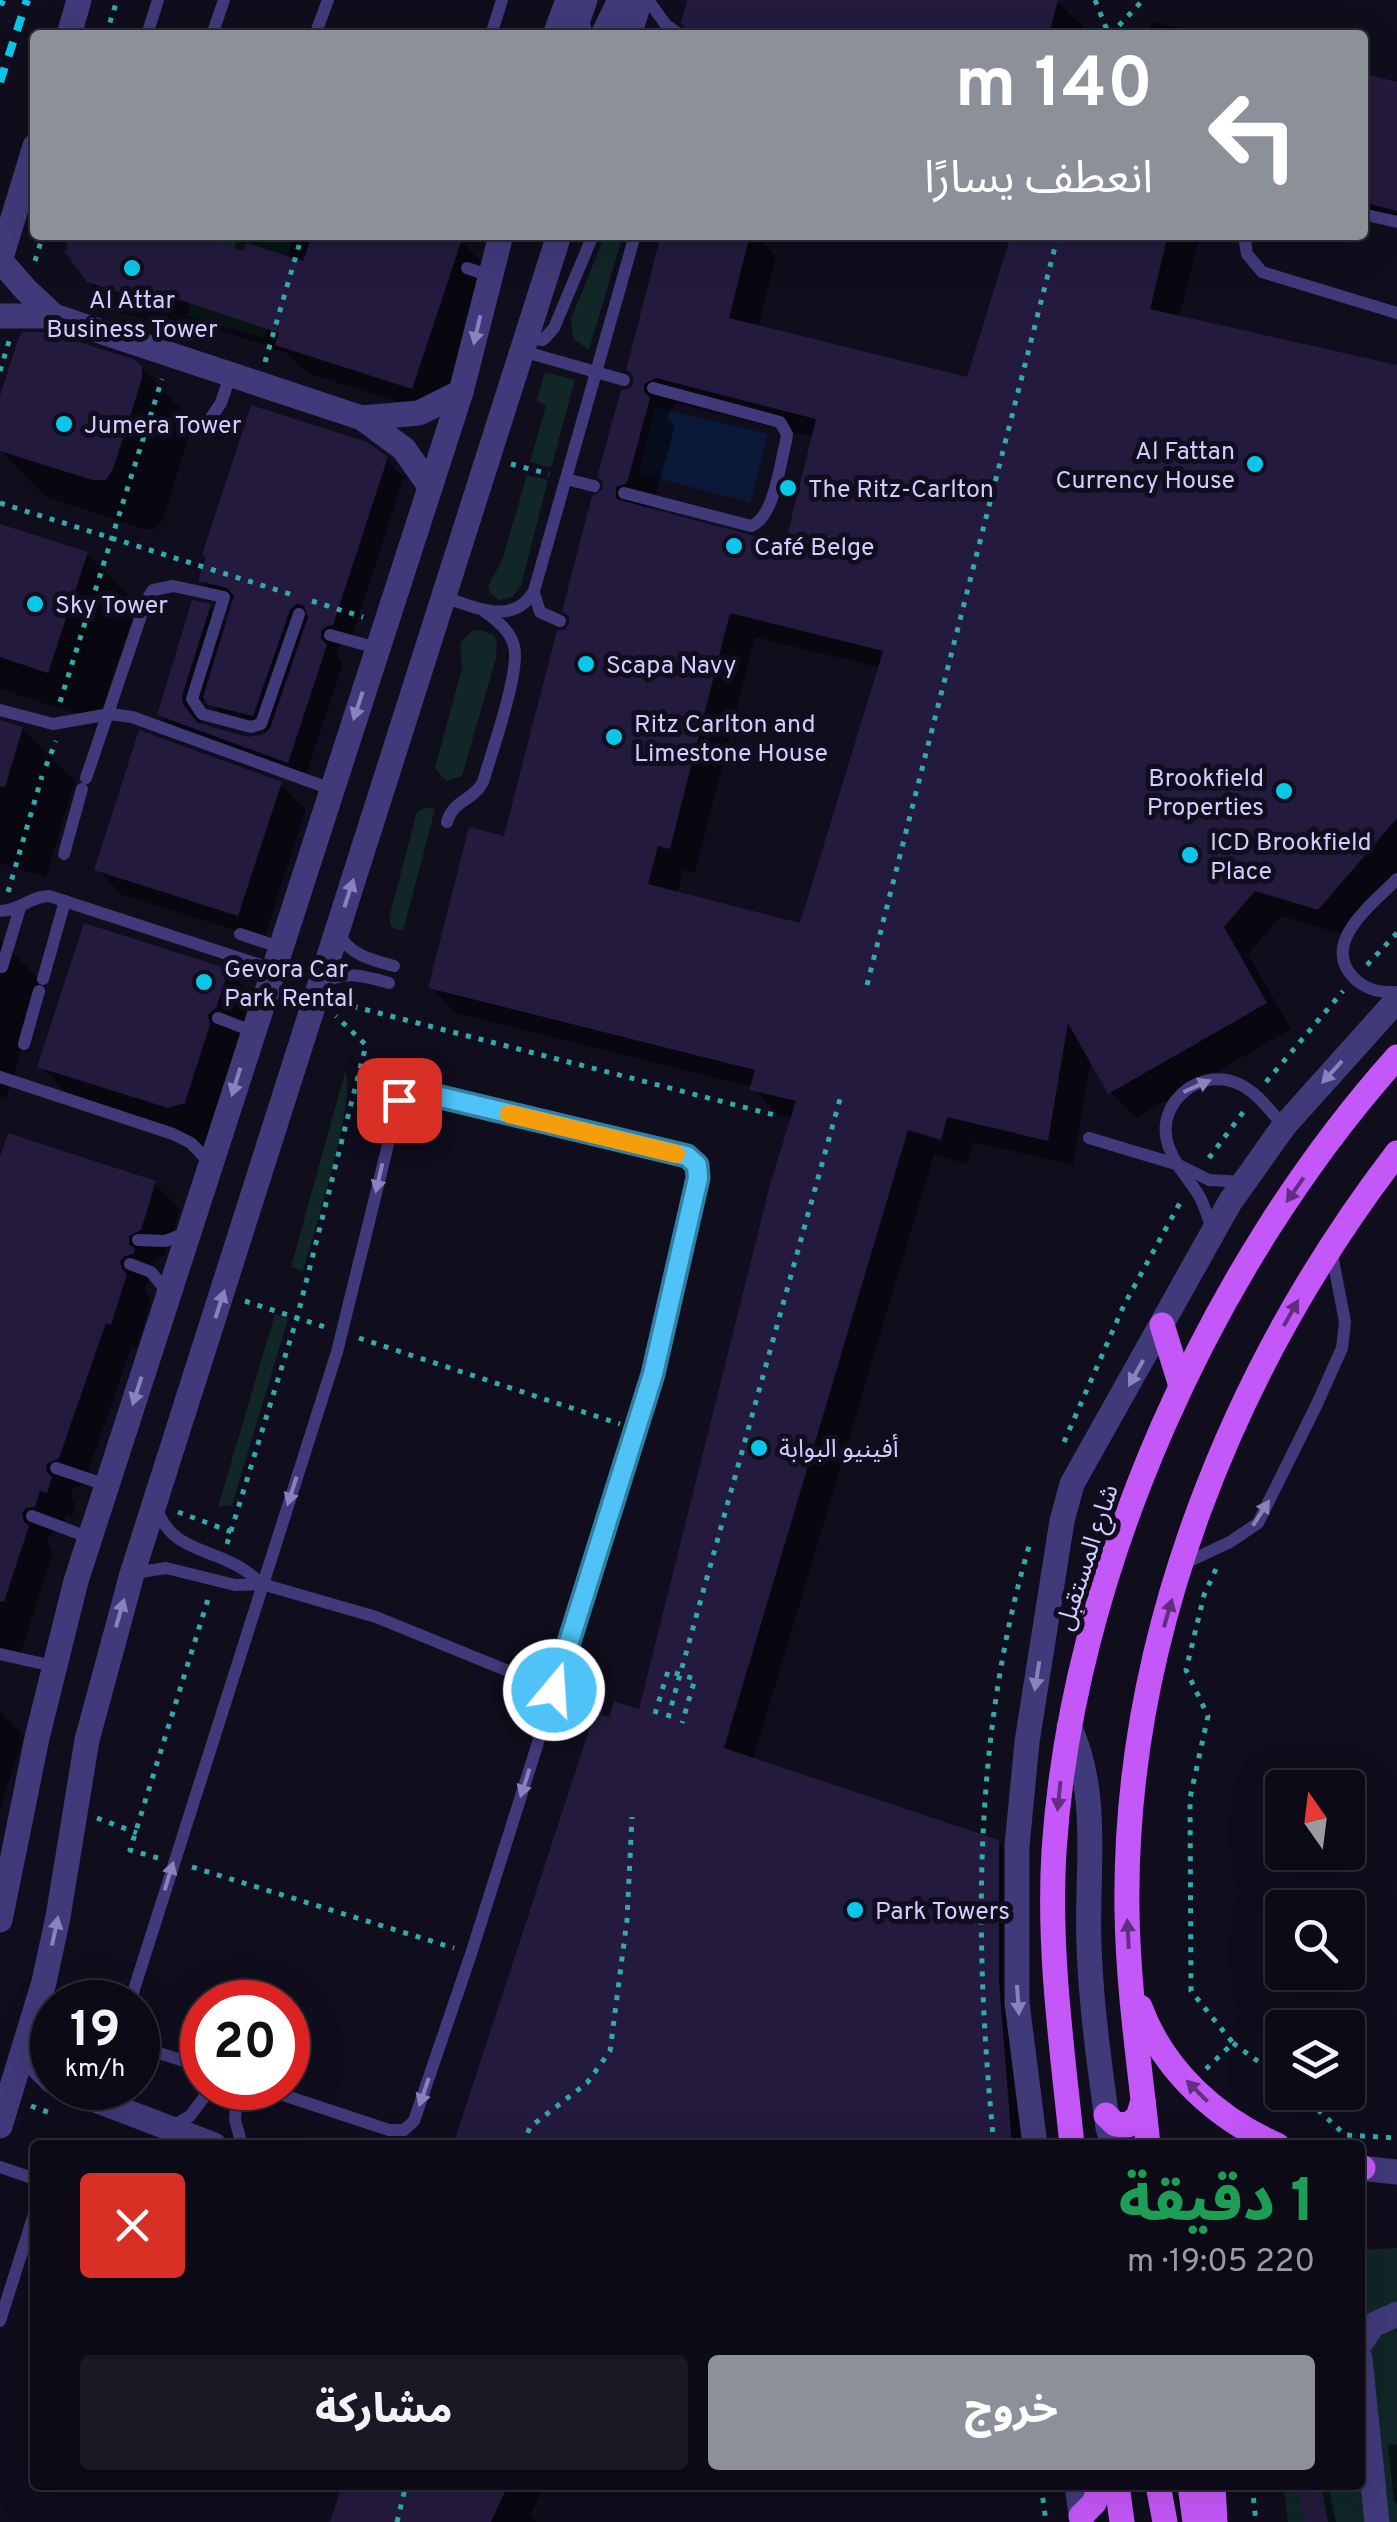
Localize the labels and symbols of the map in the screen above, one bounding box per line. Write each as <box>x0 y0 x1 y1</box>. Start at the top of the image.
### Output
marker: Al Attar Business Tower <box>121 257 143 279</box>
place label: Al Attar Business Tower <box>46 286 218 347</box>
one-way arrow <box>469 315 484 346</box>
place label: Jumera Tower <box>84 411 242 443</box>
marker: Jumera Tower <box>53 413 75 435</box>
place label: Al Fattan Currency House <box>1055 437 1235 498</box>
marker: Al Fattan Currency House <box>1244 453 1266 475</box>
place label: The Ritz-Carlton <box>808 475 994 507</box>
marker: The Ritz-Carlton <box>777 477 799 499</box>
place label: Café Belge <box>754 533 874 565</box>
marker: Café Belge <box>723 535 745 557</box>
place label: Sky Tower <box>55 591 168 623</box>
marker: Sky Tower <box>24 593 46 615</box>
place label: Scapa Navy <box>606 651 737 683</box>
marker: Scapa Navy <box>575 653 597 675</box>
one-way arrow <box>350 691 365 722</box>
place label: Ritz Carlton and Limestone House <box>634 710 828 771</box>
marker: Ritz Carlton and Limestone House <box>603 726 625 748</box>
place label: Brookfield Properties <box>1147 764 1264 825</box>
marker: Brookfield Properties <box>1273 780 1295 802</box>
place label: ICD Brookfield Place <box>1210 828 1372 889</box>
marker: ICD Brookfield Place <box>1179 844 1201 866</box>
one-way arrow <box>342 878 357 908</box>
place label: Gevora Car Park Rental <box>224 955 354 1016</box>
marker: Gevora Car Park Rental <box>193 971 215 993</box>
pin <box>357 1058 442 1143</box>
one-way arrow <box>1321 1060 1344 1084</box>
one-way arrow <box>228 1067 243 1097</box>
one-way arrow <box>1182 1078 1212 1094</box>
one-way arrow <box>371 1163 386 1194</box>
one-way arrow <box>1286 1177 1305 1203</box>
one-way arrow <box>214 1288 229 1318</box>
one-way arrow <box>1282 1299 1300 1327</box>
one-way arrow <box>1128 1358 1145 1387</box>
one-way arrow <box>128 1377 143 1407</box>
place label: أفينيو البوابة <box>779 1433 899 1467</box>
marker: أفينيو البوابة <box>748 1437 770 1459</box>
one-way arrow <box>284 1476 299 1506</box>
street label: شارع المستقبل <box>1050 1481 1127 1635</box>
one-way arrow <box>1251 1500 1269 1527</box>
one-way arrow <box>113 1597 129 1628</box>
one-way arrow <box>1160 1597 1176 1628</box>
position arrow <box>502 1638 606 1742</box>
one-way arrow <box>1029 1661 1044 1693</box>
one-way arrow <box>517 1769 532 1799</box>
north arrow <box>1265 1770 1365 1870</box>
one-way arrow <box>1051 1781 1067 1813</box>
one-way arrow <box>162 1860 177 1891</box>
place label: Park Towers <box>875 1897 1010 1929</box>
marker: Park Towers <box>844 1899 866 1921</box>
one-way arrow <box>48 1915 64 1946</box>
one-way arrow <box>1120 1917 1136 1949</box>
speed limit sign: 20 <box>180 1980 310 2110</box>
one-way arrow <box>1010 1985 1026 2016</box>
one-way arrow <box>416 2078 431 2108</box>
one-way arrow <box>1185 2079 1209 2103</box>

